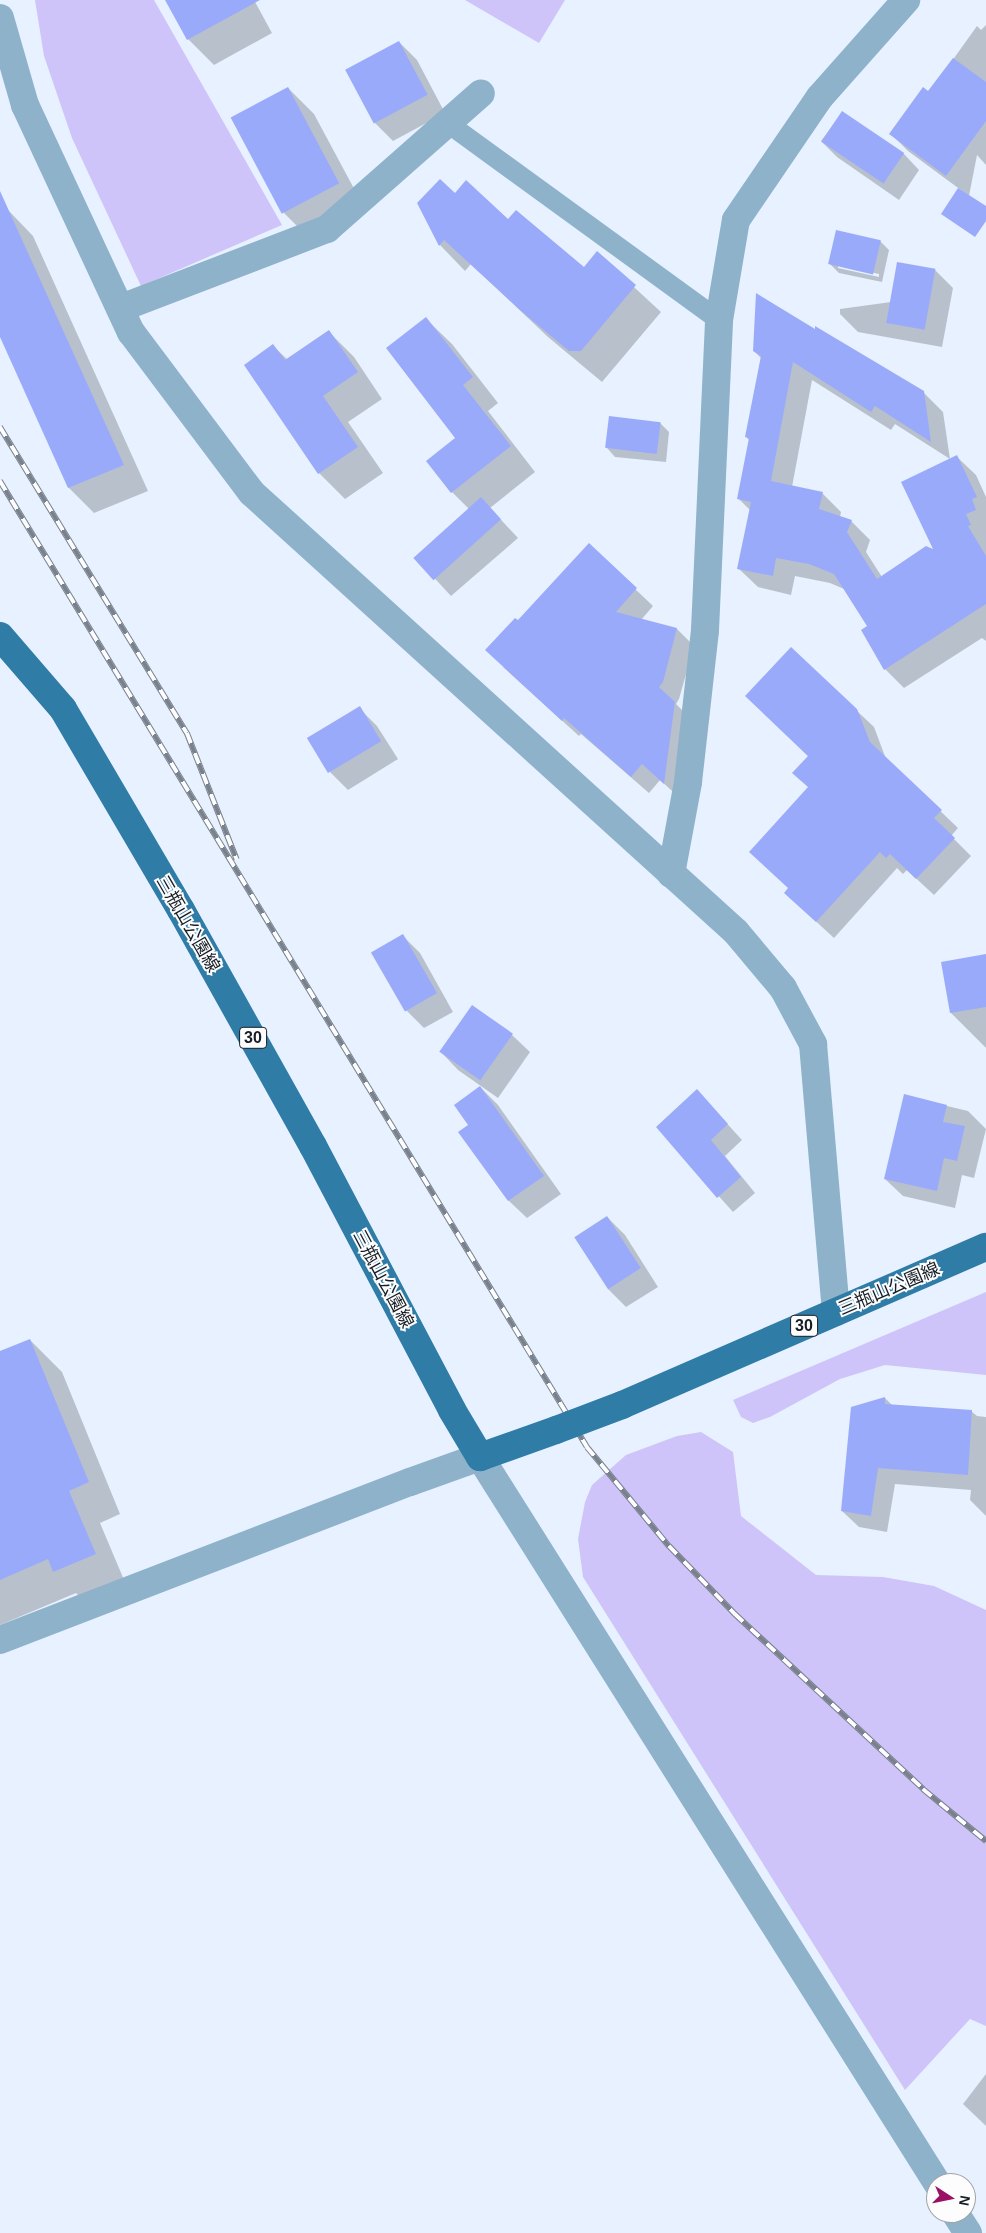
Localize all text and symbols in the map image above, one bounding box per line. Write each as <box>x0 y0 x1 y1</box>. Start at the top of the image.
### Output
street label: 三瓶山公園線 <box>152 872 224 976</box>
road number: 30 <box>238 1024 268 1052</box>
street label: 三瓶山公園線 <box>348 1226 418 1332</box>
street label: 三瓶山公園線 <box>835 1258 943 1320</box>
road number: 30 <box>789 1312 819 1340</box>
north arrow <box>926 2173 976 2223</box>
text: N <box>956 2194 974 2207</box>

